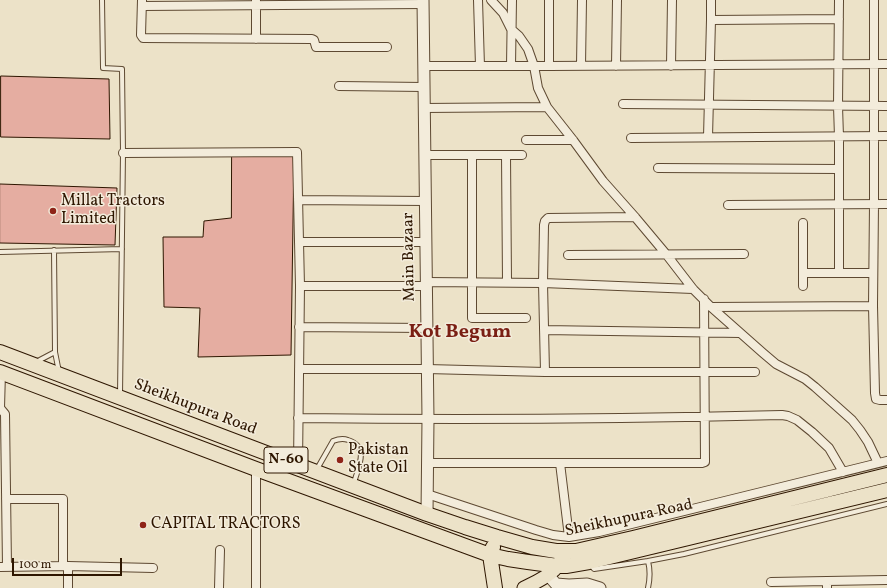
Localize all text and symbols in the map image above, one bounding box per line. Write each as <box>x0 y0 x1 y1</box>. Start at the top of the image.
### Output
place label: Millat Tractors Limited <box>61 192 165 230</box>
marker: Millat Tractors Limited <box>48 206 58 216</box>
street label: Main Bazaar <box>400 212 420 302</box>
district label: Kot Begum <box>409 321 511 345</box>
street label: Sheikhupura Road <box>131 376 259 440</box>
place label: Pakistan State Oil <box>348 441 409 479</box>
road number: N-60 <box>264 447 308 473</box>
marker: Pakistan State Oil <box>335 455 345 465</box>
street label: Sheikhupura Road <box>563 496 695 542</box>
place label: CAPITAL TRACTORS <box>151 515 301 535</box>
marker: CAPITAL TRACTORS <box>138 520 148 530</box>
scale bar <box>14 550 124 576</box>
text: 100 m <box>19 557 51 573</box>

